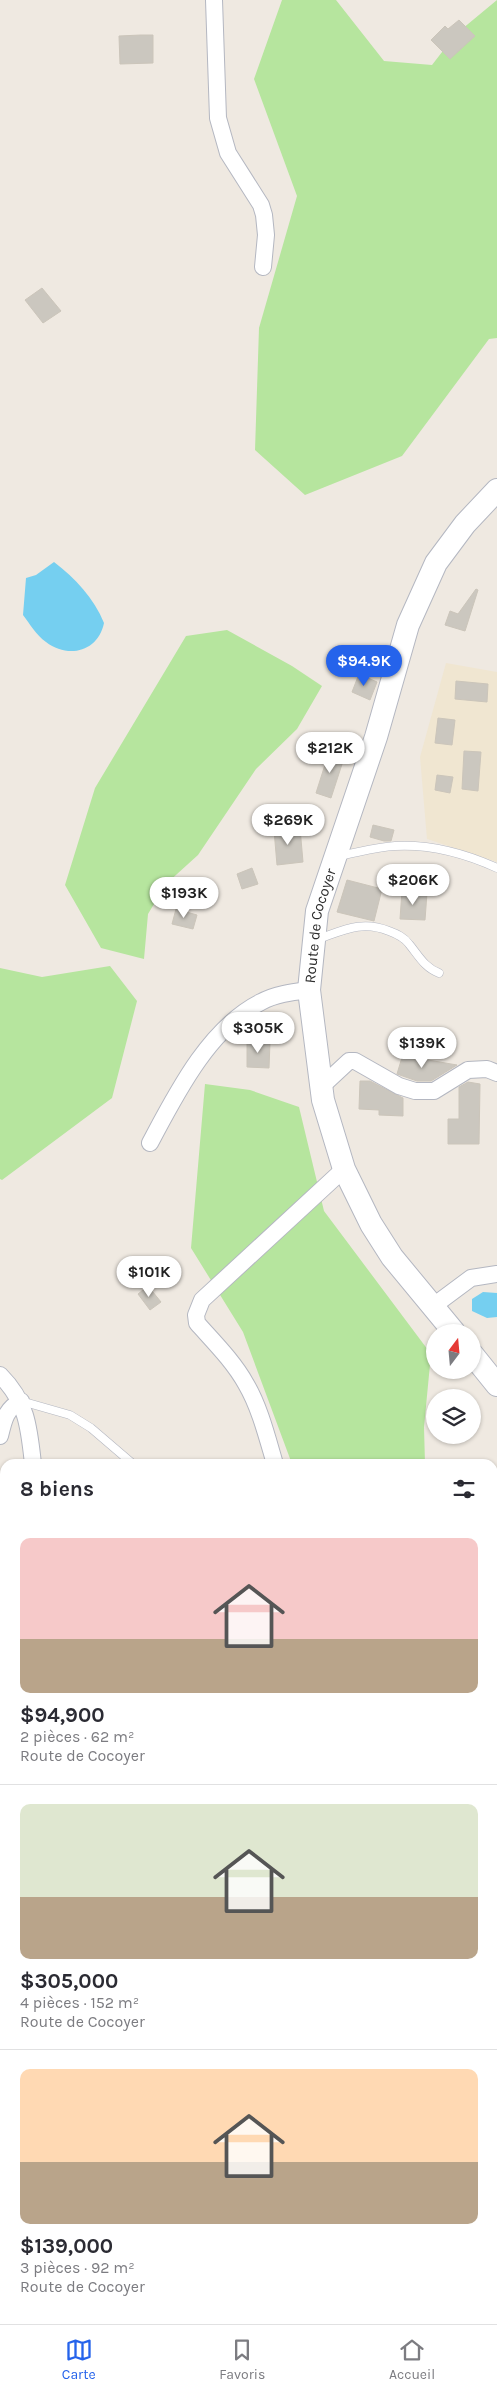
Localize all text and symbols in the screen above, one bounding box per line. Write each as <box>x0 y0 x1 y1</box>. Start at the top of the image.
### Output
pin: $94.9K <box>323 644 405 687</box>
text: $94.9K <box>337 651 391 670</box>
pin: $212K <box>295 732 365 774</box>
text: $212K <box>307 738 353 757</box>
pin: $269K <box>253 804 323 846</box>
text: $269K <box>263 810 313 829</box>
pin: $206K <box>378 864 448 906</box>
street label: Route de Cocoyer <box>301 866 340 984</box>
text: $206K <box>388 870 439 889</box>
pin: $193K <box>149 876 219 919</box>
text: $193K <box>161 883 207 902</box>
pin: $305K <box>223 1012 293 1054</box>
text: $305K <box>233 1018 283 1037</box>
pin: $139K <box>387 1026 457 1069</box>
text: $139K <box>399 1033 445 1052</box>
pin: $101K <box>114 1256 184 1298</box>
text: $101K <box>127 1262 171 1281</box>
north arrow <box>426 1324 481 1379</box>
map controls <box>426 1324 481 1444</box>
button: layers <box>426 1389 481 1444</box>
icon: filters <box>450 1475 478 1503</box>
text: 8 biens <box>20 1477 94 1501</box>
icon: home <box>204 1571 294 1661</box>
text: $94,900 <box>20 1703 104 1727</box>
text: 2 pièces · 62 m² <box>20 1727 134 1746</box>
text: Route de Cocoyer <box>20 1746 145 1765</box>
icon: home <box>204 1836 294 1926</box>
text: $305,000 <box>20 1969 118 1993</box>
text: 4 pièces · 152 m² <box>20 1993 139 2012</box>
text: Route de Cocoyer <box>20 2012 145 2031</box>
icon: home <box>204 2101 294 2191</box>
text: $139,000 <box>20 2234 113 2258</box>
text: 3 pièces · 92 m² <box>20 2258 135 2277</box>
text: Route de Cocoyer <box>20 2277 145 2296</box>
tab: Carte <box>62 2336 96 2383</box>
tab: Favoris <box>219 2336 265 2383</box>
tab: Accueil <box>389 2336 435 2383</box>

